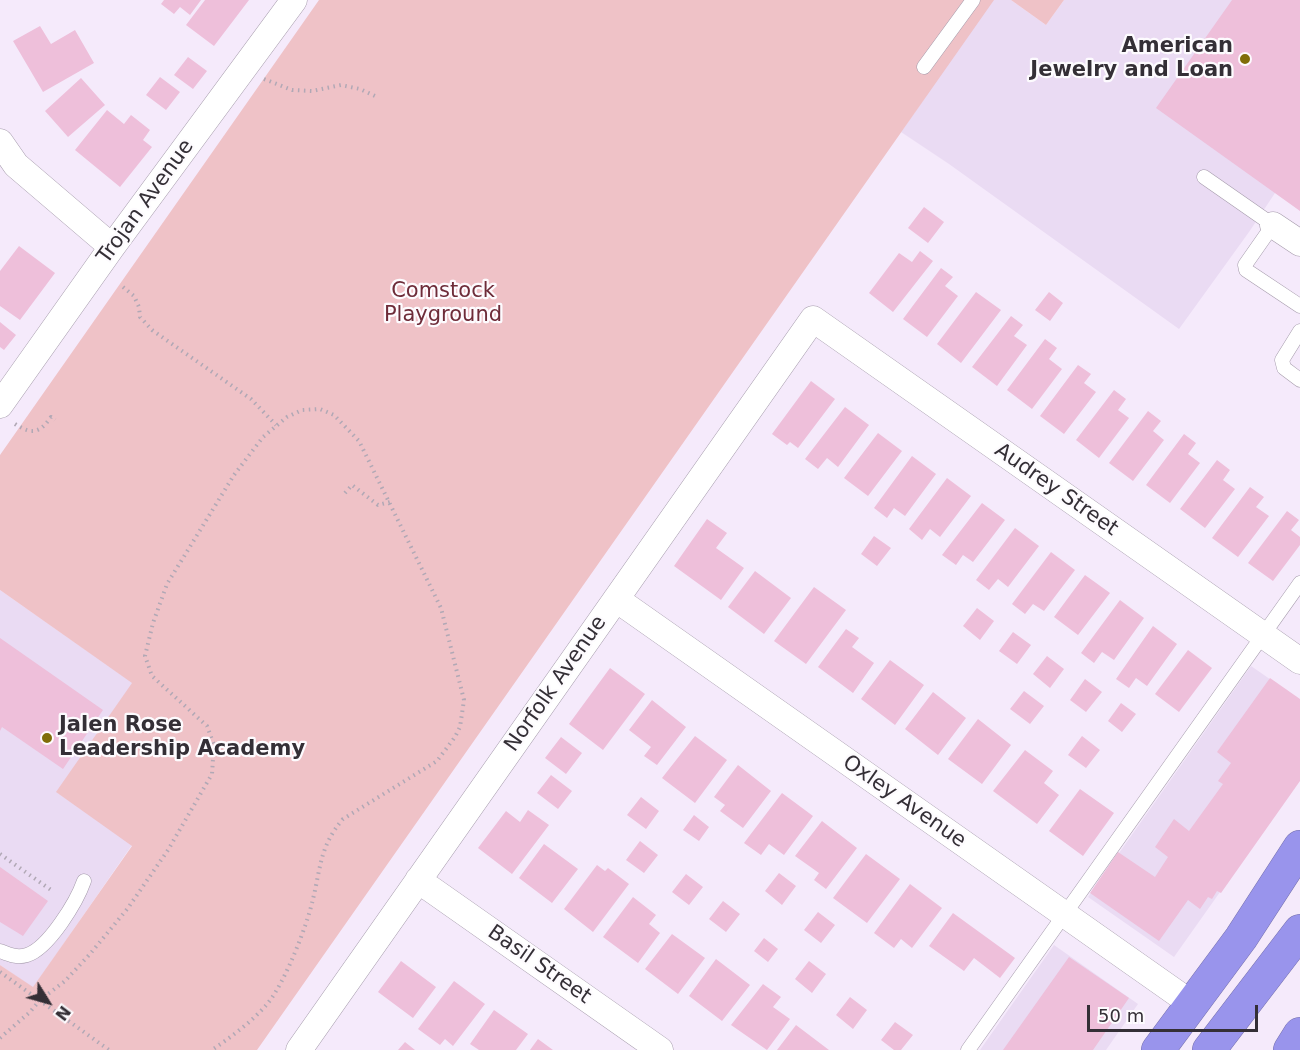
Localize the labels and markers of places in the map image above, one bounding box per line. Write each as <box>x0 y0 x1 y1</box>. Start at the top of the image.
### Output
place label: American Jewelry and Loan <box>1030 34 1233 84</box>
marker: American Jewelry and Loan <box>1238 52 1252 66</box>
place label: Jalen Rose Leadership Academy <box>59 713 305 763</box>
marker: Jalen Rose Leadership Academy <box>40 731 54 745</box>

